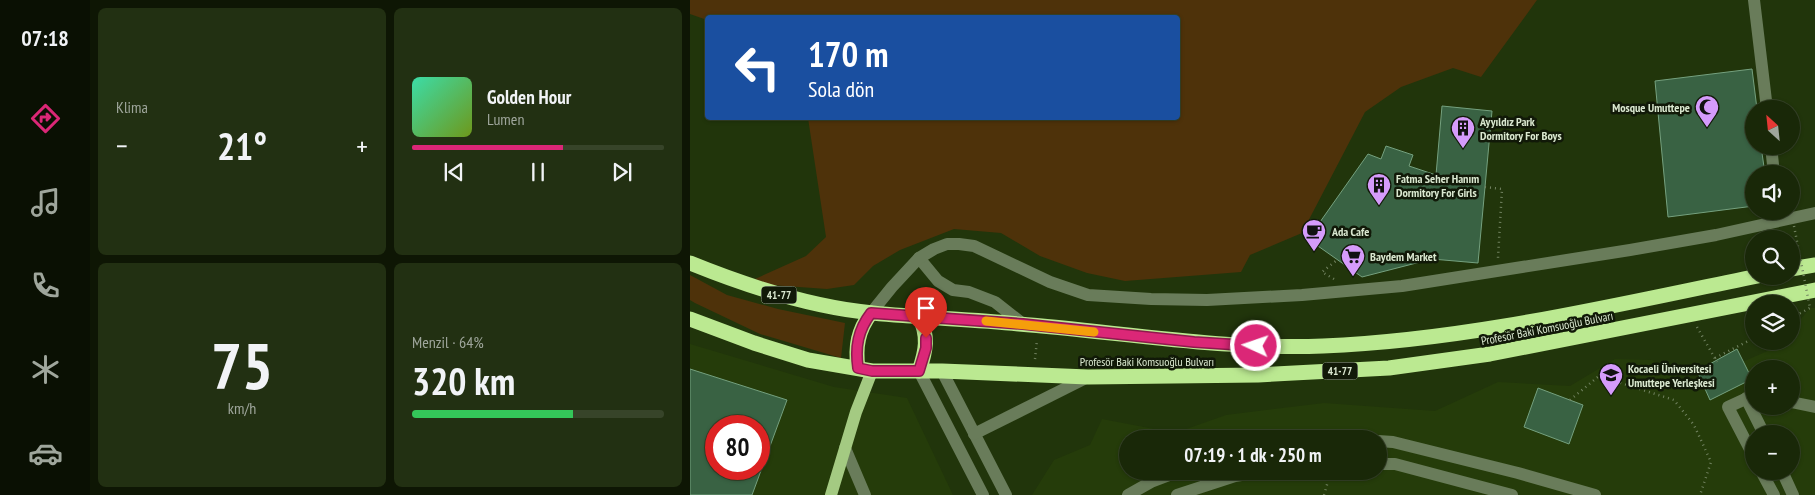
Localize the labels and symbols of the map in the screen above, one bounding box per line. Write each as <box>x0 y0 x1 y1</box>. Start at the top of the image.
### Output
mosque icon: Mosque Umuttepe <box>1694 94 1720 128</box>
place label: Mosque Umuttepe <box>1612 100 1690 115</box>
north arrow <box>1745 100 1800 155</box>
place label: Ayyıldız Park Dormitory For Boys <box>1479 114 1562 143</box>
building icon: Ayyıldız Park Dormitory For Boys <box>1450 115 1476 149</box>
place label: Fatma Seher Hanım Dormitory For Girls <box>1396 171 1479 200</box>
building icon: Fatma Seher Hanım Dormitory For Girls <box>1366 172 1392 206</box>
cafe icon: Ada Cafe <box>1301 218 1327 252</box>
place label: Ada Cafe <box>1331 224 1369 239</box>
supermarket icon: Baydem Market <box>1340 243 1366 277</box>
place label: Baydem Market <box>1370 249 1437 264</box>
road number: 41-77 <box>762 286 796 304</box>
pin <box>905 287 947 338</box>
street label: Profesör Baki Komsuoğlu Bulvarı <box>1480 308 1614 348</box>
position arrow <box>1229 319 1281 371</box>
street label: Profesör Baki Komsuoğlu Bulvarı <box>1080 354 1214 369</box>
place label: Kocaeli Üniversitesi Umuttepe Yerleşkesi <box>1628 361 1715 390</box>
road number: 41-77 <box>1322 362 1358 380</box>
school or university icon: Kocaeli Üniversitesi Umuttepe Yerleşkesi <box>1598 362 1624 396</box>
speed limit sign: 80 <box>705 415 770 480</box>

